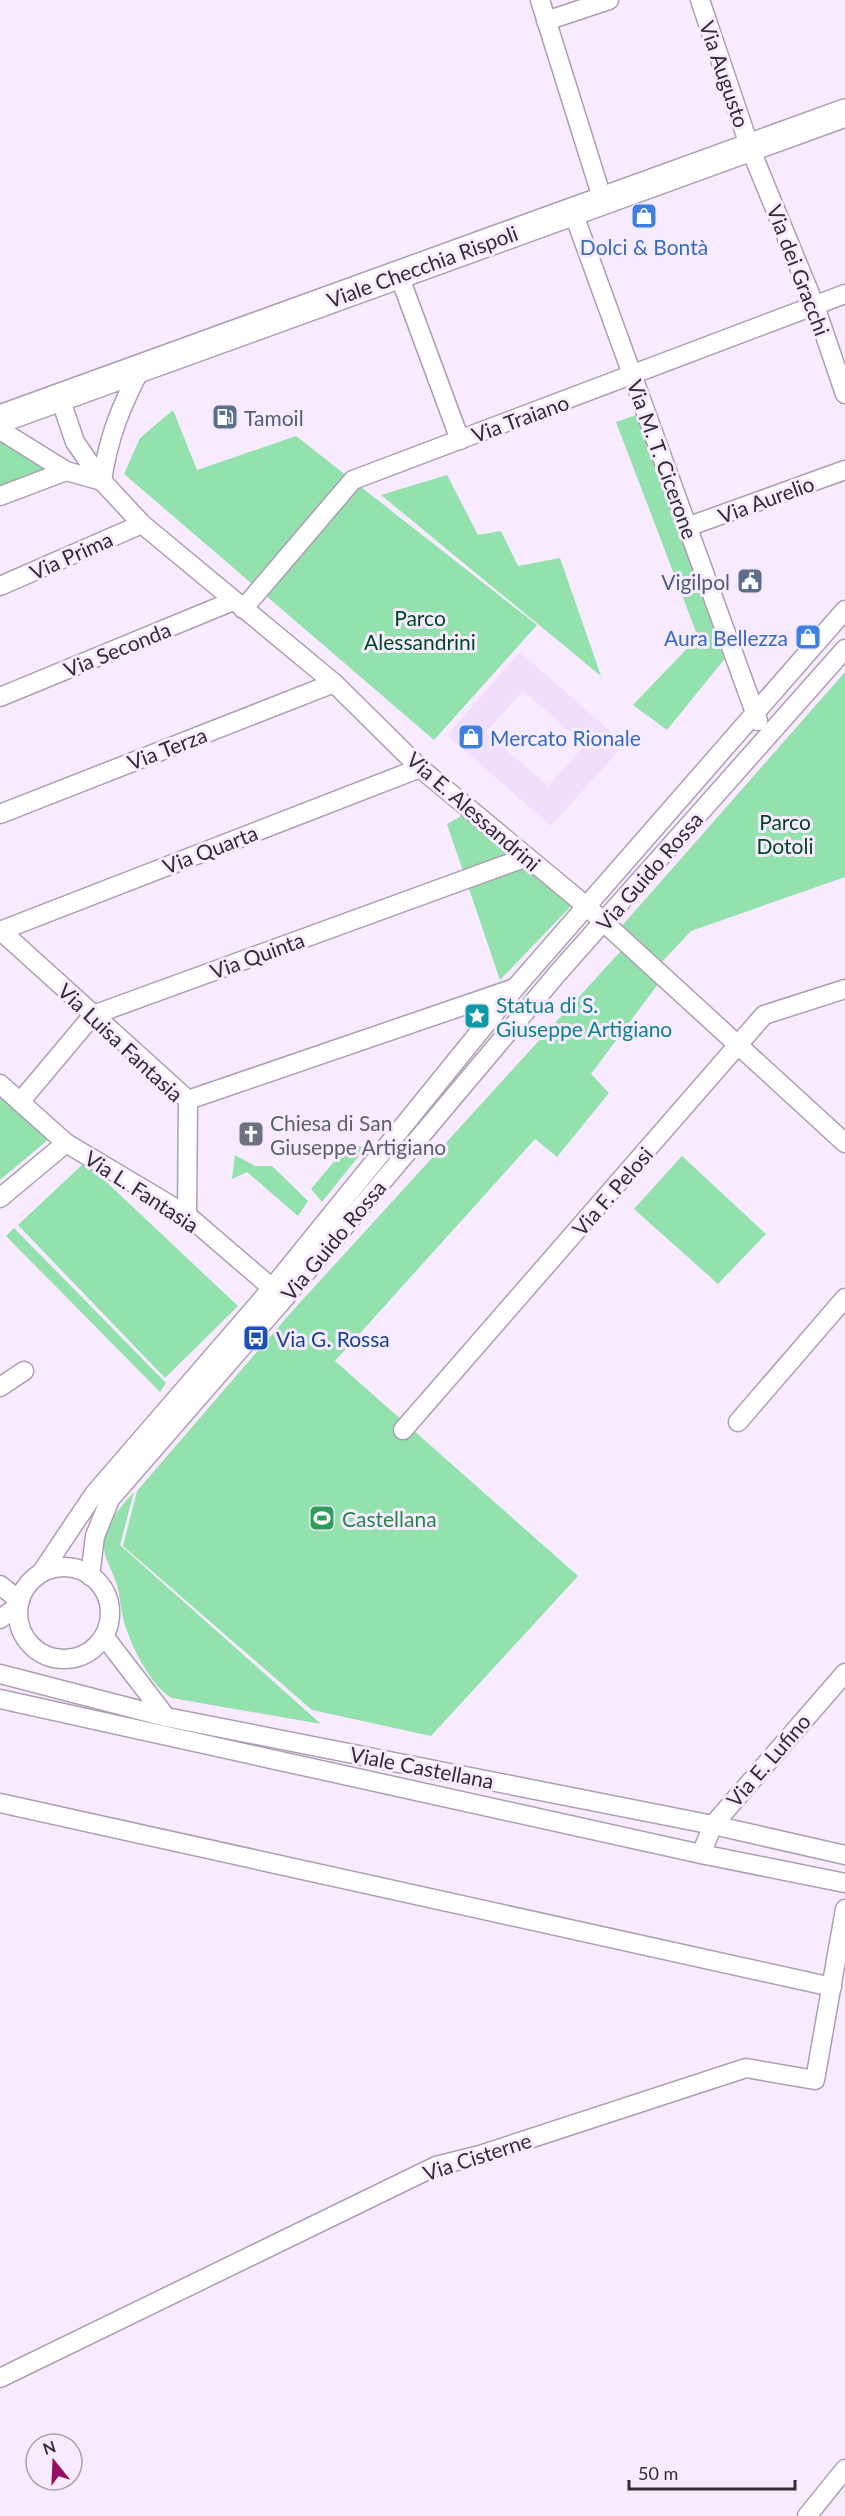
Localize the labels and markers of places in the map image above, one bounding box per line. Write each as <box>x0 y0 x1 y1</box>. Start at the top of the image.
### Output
shop icon: Dolci & Bontà <box>629 201 659 231</box>
place label: Dolci & Bontà <box>580 234 708 259</box>
fuel station icon: Tamoil <box>210 402 240 432</box>
place label: Tamoil <box>244 405 304 430</box>
public building icon: Vigilpol <box>735 566 765 596</box>
place label: Vigilpol <box>661 569 730 594</box>
shop icon: Aura Bellezza <box>793 622 823 652</box>
place label: Aura Bellezza <box>664 625 788 650</box>
shop icon: Mercato Rionale <box>456 722 486 752</box>
place label: Mercato Rionale <box>490 725 641 750</box>
place label: Statua di S. Giuseppe Artigiano <box>496 992 672 1041</box>
place icon: Statua di S. Giuseppe Artigiano <box>462 1001 492 1031</box>
place label: Chiesa di San Giuseppe Artigiano <box>270 1110 446 1159</box>
church icon: Chiesa di San Giuseppe Artigiano <box>236 1119 266 1149</box>
bus stop icon: Via G. Rossa <box>241 1323 271 1353</box>
place label: Via G. Rossa <box>276 1326 390 1351</box>
sports icon: Castellana <box>307 1503 337 1533</box>
place label: Castellana <box>342 1506 437 1531</box>

